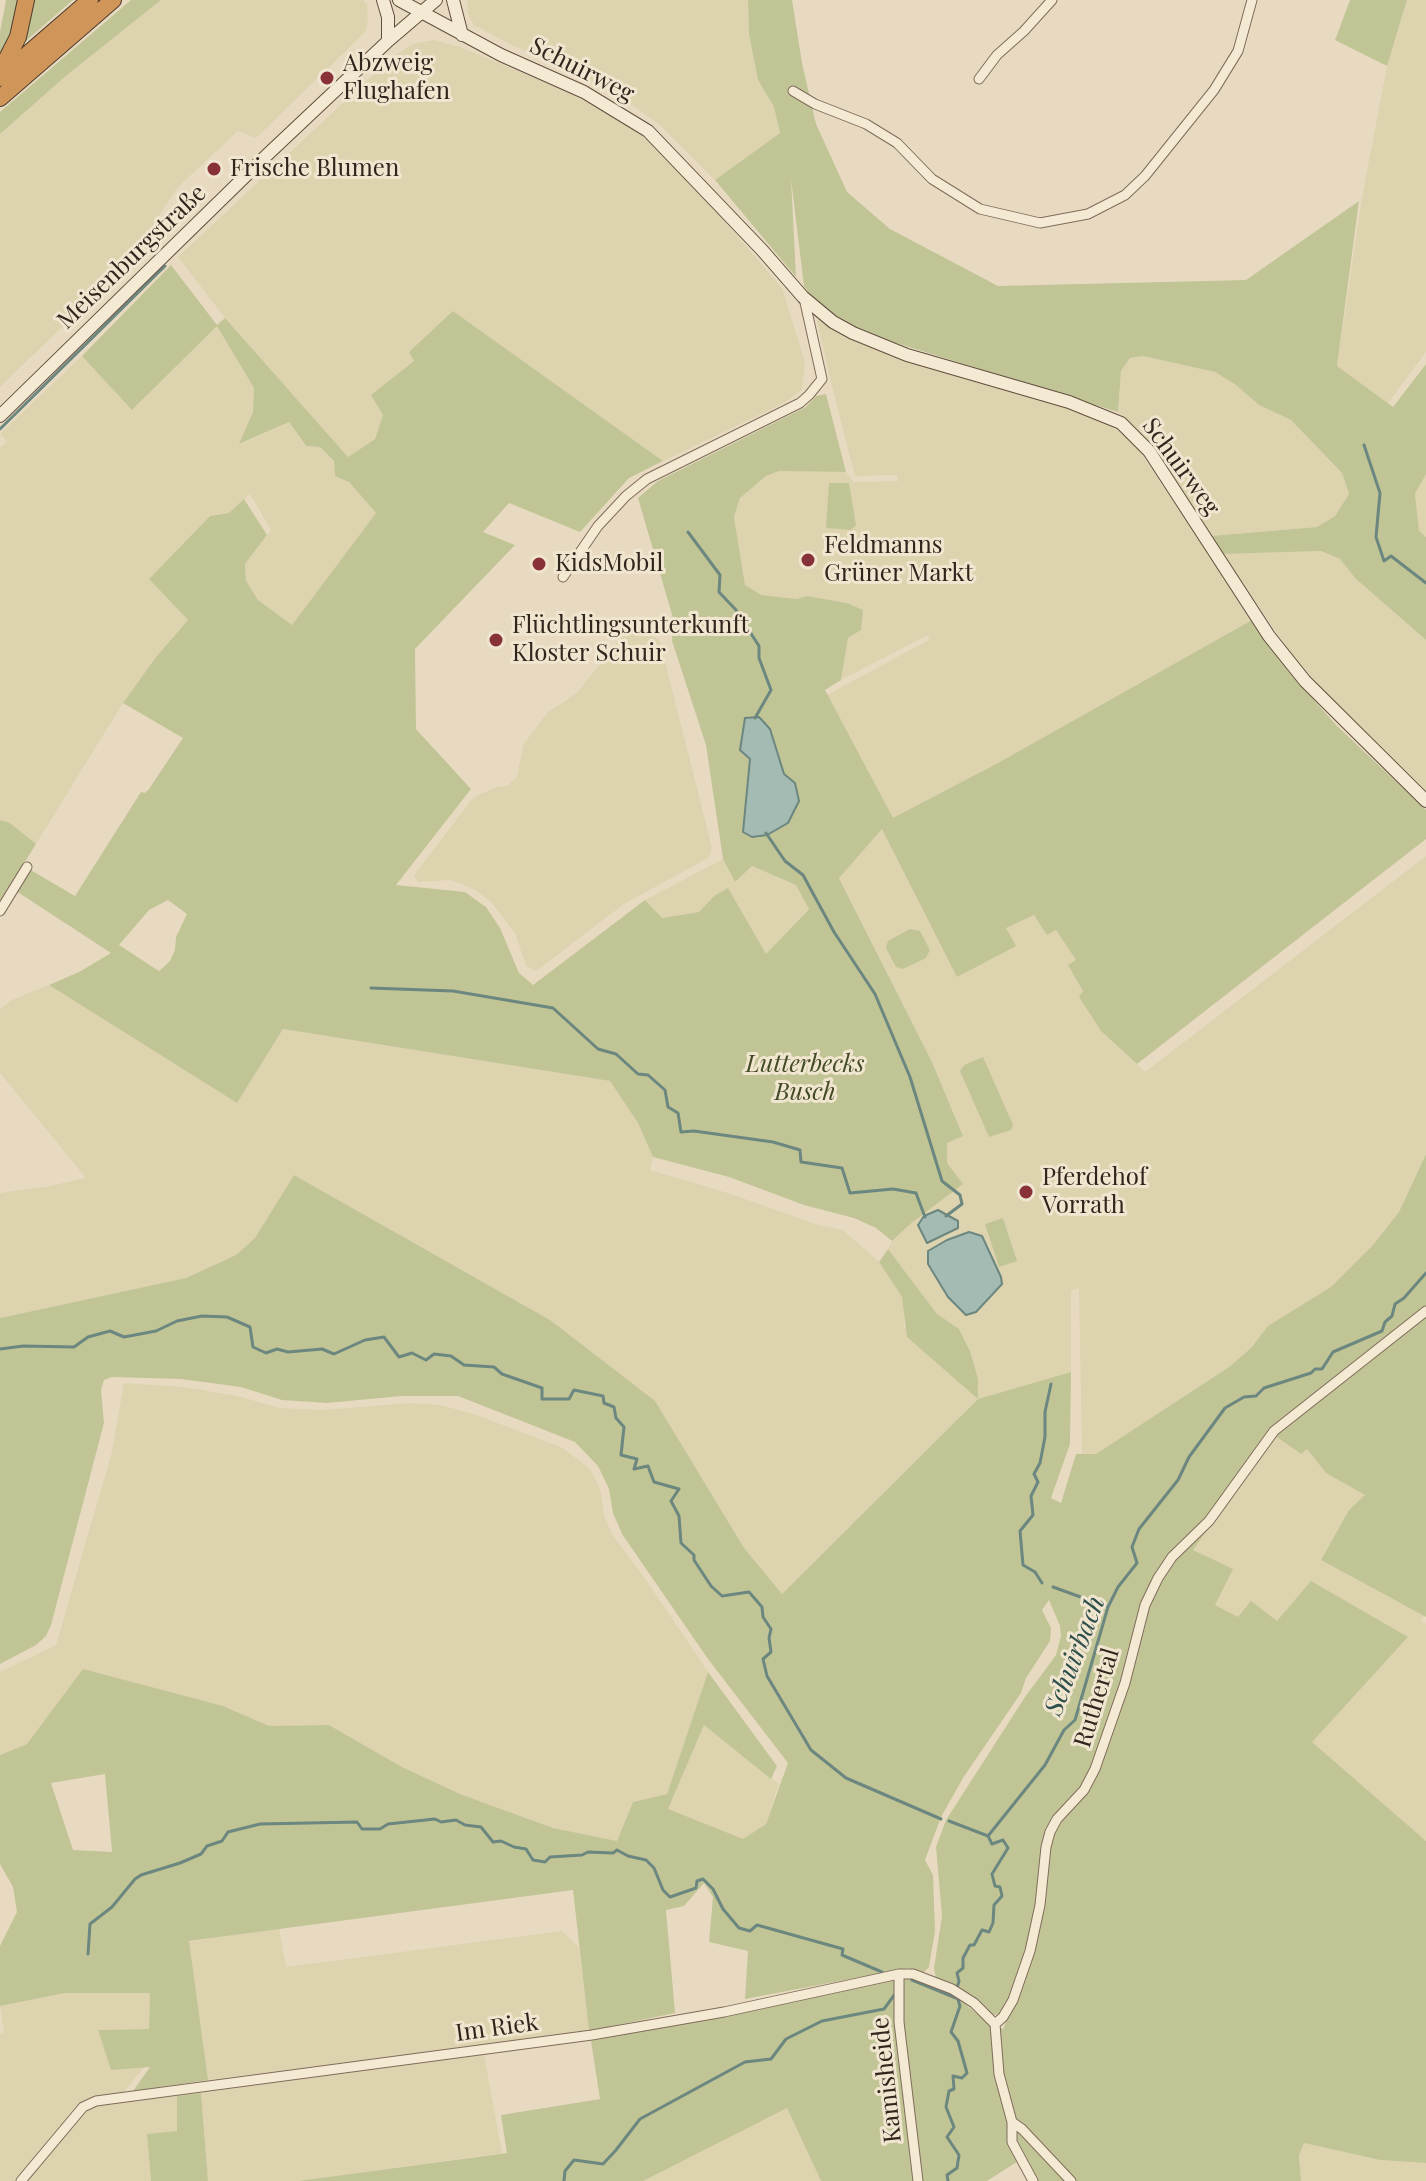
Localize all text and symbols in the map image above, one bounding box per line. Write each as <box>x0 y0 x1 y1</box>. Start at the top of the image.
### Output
street label: Schuirweg <box>525 31 639 109</box>
place label: Abzweig Flughafen <box>343 50 450 106</box>
marker: Abzweig Flughafen <box>318 69 336 87</box>
place label: Frische Blumen <box>230 155 399 183</box>
marker: Frische Blumen <box>205 160 223 178</box>
street label: Meisenburgstraße <box>52 179 212 335</box>
street label: Schuirweg <box>1136 413 1226 521</box>
place label: Feldmanns Grüner Markt <box>824 532 973 588</box>
place label: KidsMobil <box>555 550 663 578</box>
marker: Feldmanns Grüner Markt <box>799 551 817 569</box>
marker: KidsMobil <box>530 555 548 573</box>
place label: Flüchtlingsunterkunft Kloster Schuir <box>512 612 749 668</box>
marker: Flüchtlingsunterkunft Kloster Schuir <box>487 631 505 649</box>
park label: Lutterbecks Busch <box>746 1051 864 1107</box>
place label: Pferdehof Vorrath <box>1042 1164 1147 1220</box>
marker: Pferdehof Vorrath <box>1017 1183 1035 1201</box>
water label: Schuirbach <box>1038 1592 1112 1720</box>
street label: Ruthertal <box>1068 1645 1126 1751</box>
street label: Im Riek <box>454 2008 540 2048</box>
street label: Kamisheide <box>866 2016 908 2144</box>

